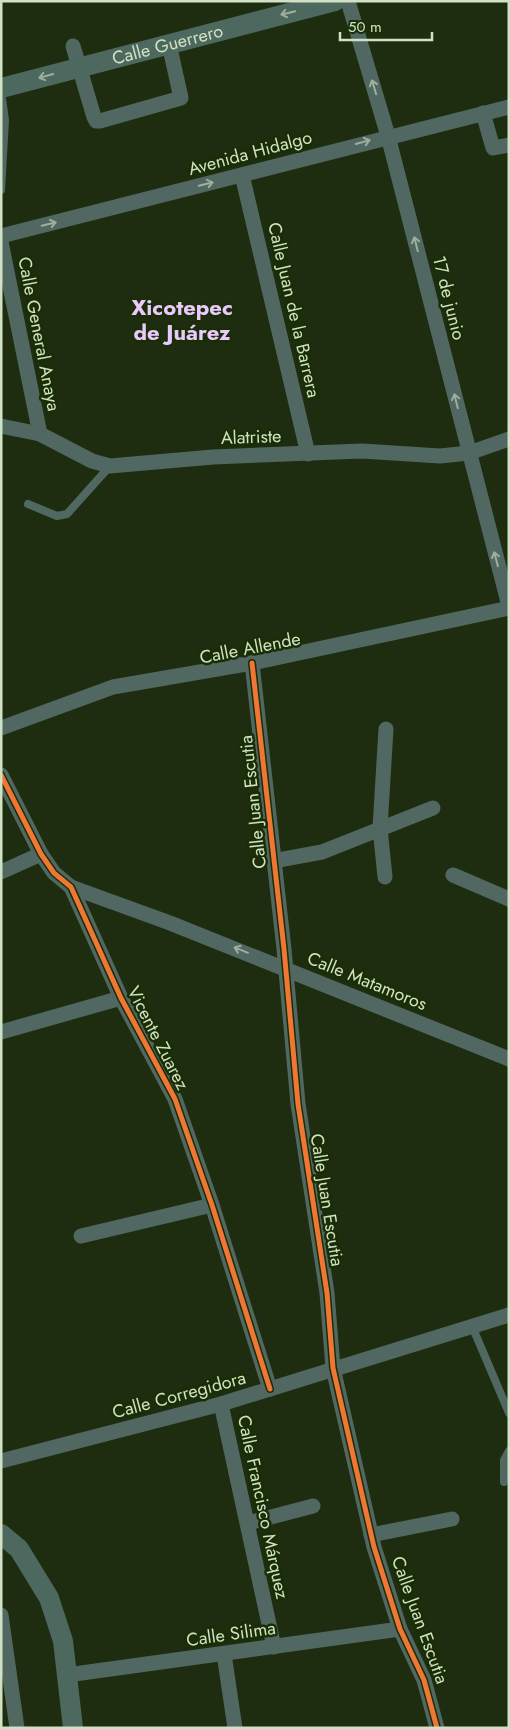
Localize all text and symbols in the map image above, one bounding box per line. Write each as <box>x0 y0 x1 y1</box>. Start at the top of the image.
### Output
one-way arrow <box>280 9 296 19</box>
scale bar <box>340 10 432 42</box>
text: 50 m <box>348 16 382 38</box>
street label: Calle Guerrero <box>109 18 226 72</box>
one-way arrow <box>38 72 54 81</box>
one-way arrow <box>368 79 378 95</box>
street label: Avenida Hidalgo <box>185 124 315 182</box>
one-way arrow <box>355 137 371 147</box>
one-way arrow <box>198 179 214 188</box>
one-way arrow <box>40 218 56 228</box>
street label: Calle Juan de la Barrera <box>261 220 327 400</box>
one-way arrow <box>411 236 420 252</box>
street label: 17 de junio <box>426 253 472 343</box>
street label: Calle General Anaya <box>11 255 67 413</box>
district label: Xicotepec de Juárez <box>131 291 233 348</box>
one-way arrow <box>451 394 460 410</box>
street label: Alatriste <box>220 423 282 451</box>
one-way arrow <box>491 551 501 567</box>
street label: Calle Allende <box>197 625 303 671</box>
street label: Calle Juan Escutia <box>233 734 273 870</box>
one-way arrow <box>233 945 248 954</box>
street label: Calle Matamoros <box>303 945 431 1017</box>
street label: Vicente Zuarez <box>121 982 196 1095</box>
street label: Calle Juan Escutia <box>304 1132 350 1268</box>
street label: Calle Corregidora <box>109 1365 249 1425</box>
street label: Calle Francisco Márquez <box>231 1413 295 1602</box>
street label: Calle Juan Escutia <box>385 1553 455 1687</box>
street label: Calle Silima <box>185 1615 277 1653</box>

